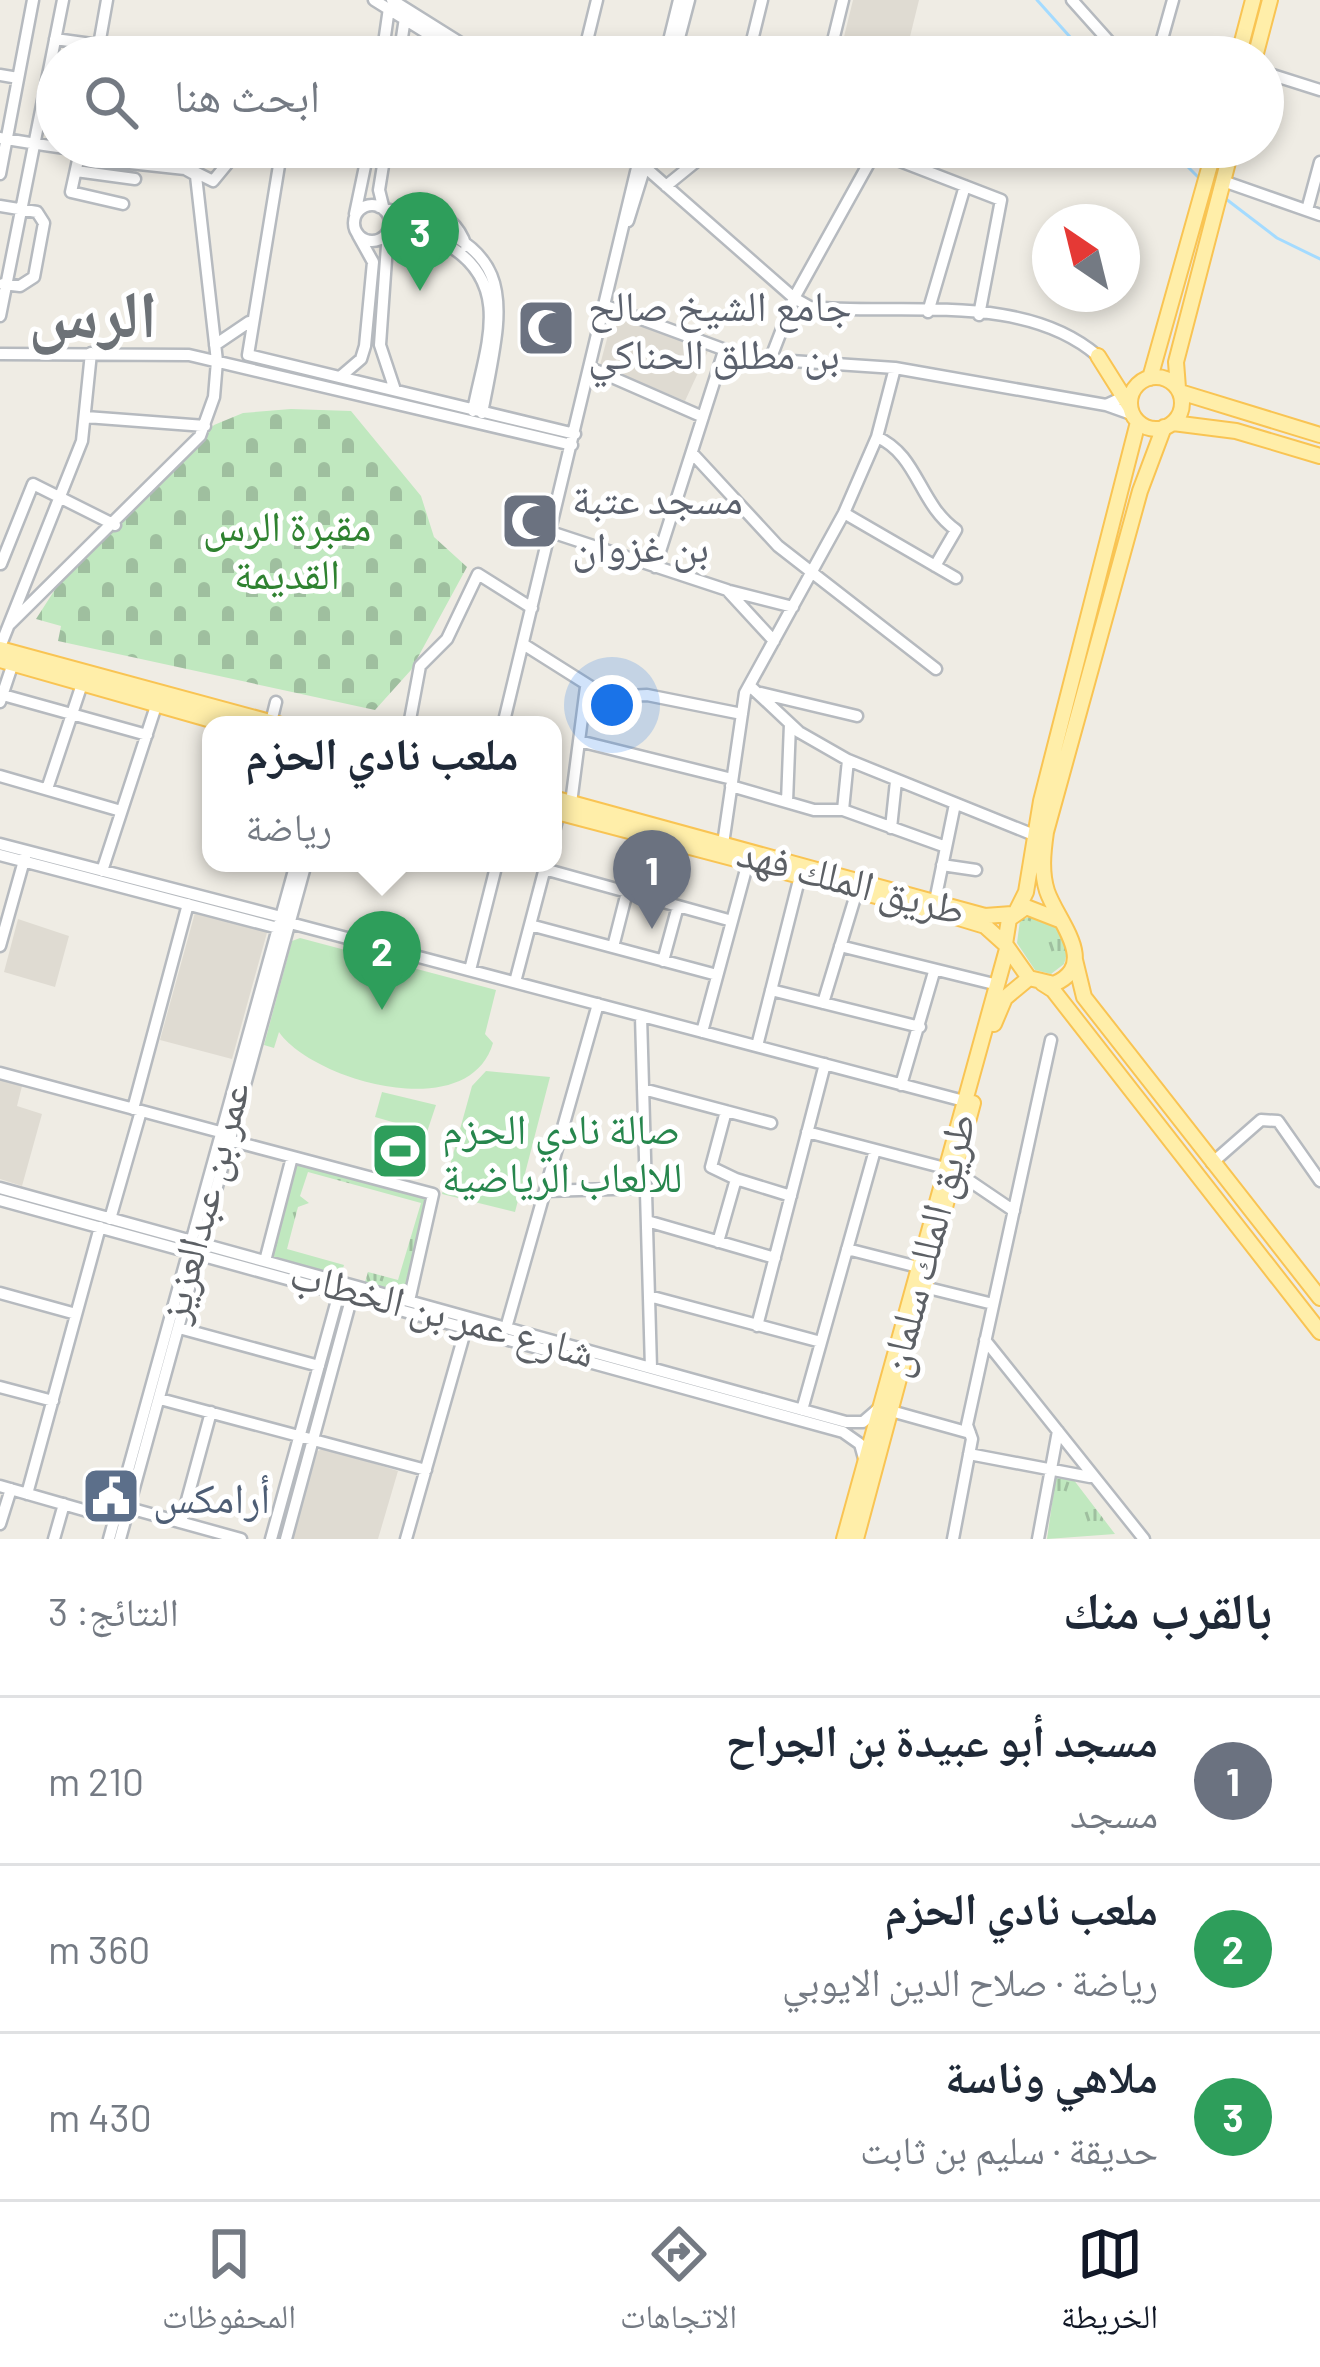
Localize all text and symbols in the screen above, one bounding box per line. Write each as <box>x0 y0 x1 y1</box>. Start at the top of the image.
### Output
search box <box>36 36 1284 168</box>
text: ابحث هنا <box>174 67 320 121</box>
icon: search <box>78 69 144 135</box>
pin: 3 <box>381 192 459 291</box>
north arrow <box>1032 204 1140 312</box>
district label: الرس <box>28 272 158 355</box>
place label: جامع الشيخ صالح بن مطلق الحناكي <box>588 279 852 388</box>
mosque icon: جامع الشيخ صالح بن مطلق الحناكي <box>515 297 577 359</box>
place label: مسجد عتبة بن غزوان <box>572 472 743 573</box>
mosque icon: مسجد عتبة بن غزوان <box>499 490 561 552</box>
park label: مقبرة الرس القديمة <box>203 499 371 598</box>
your location <box>582 675 642 735</box>
popup <box>202 716 562 872</box>
text: ملعب نادي الحزم <box>245 725 519 779</box>
text: رياضة <box>245 802 332 849</box>
street label: طريق الملك فهد <box>732 825 971 936</box>
pin: 1 <box>613 830 691 929</box>
pin: 2 <box>343 911 421 1010</box>
street label: عمر بن عبدالعزيز <box>146 1075 261 1328</box>
place label: صالة نادي الحزم للالعاب الرياضية <box>442 1102 682 1201</box>
street label: طريق الملك سلمان <box>866 1107 987 1382</box>
sports icon: صالة نادي الحزم للالعاب الرياضية <box>369 1120 431 1182</box>
street label: شارع عمر بن الخطاب <box>284 1246 601 1380</box>
public building icon: أرامكس <box>80 1465 142 1527</box>
place label: أرامكس <box>153 1471 270 1524</box>
text: بالقرب منك <box>1063 1578 1272 1639</box>
text: النتائج: 3 <box>48 1587 179 1634</box>
text: مسجد أبو عبيدة بن الجراح <box>726 1712 1158 1766</box>
text: 210 m <box>48 1757 144 1804</box>
text: 1 <box>1226 1757 1240 1804</box>
text: مسجد <box>1070 1789 1158 1836</box>
text: ملعب نادي الحزم <box>885 1880 1158 1934</box>
text: 360 m <box>48 1925 150 1972</box>
text: 2 <box>1222 1925 1244 1972</box>
text: رياضة · صلاح الدين الايوبي <box>782 1957 1158 2004</box>
text: ملاهي وناسة <box>945 2048 1158 2102</box>
text: 430 m <box>48 2093 152 2140</box>
text: 3 <box>1222 2093 1244 2140</box>
text: حديقة · سليم بن ثابت <box>860 2125 1158 2172</box>
tab: المحفوظات <box>162 2221 296 2349</box>
tab: الاتجاهات <box>620 2221 737 2349</box>
tab: الخريطة <box>1061 2221 1158 2349</box>

